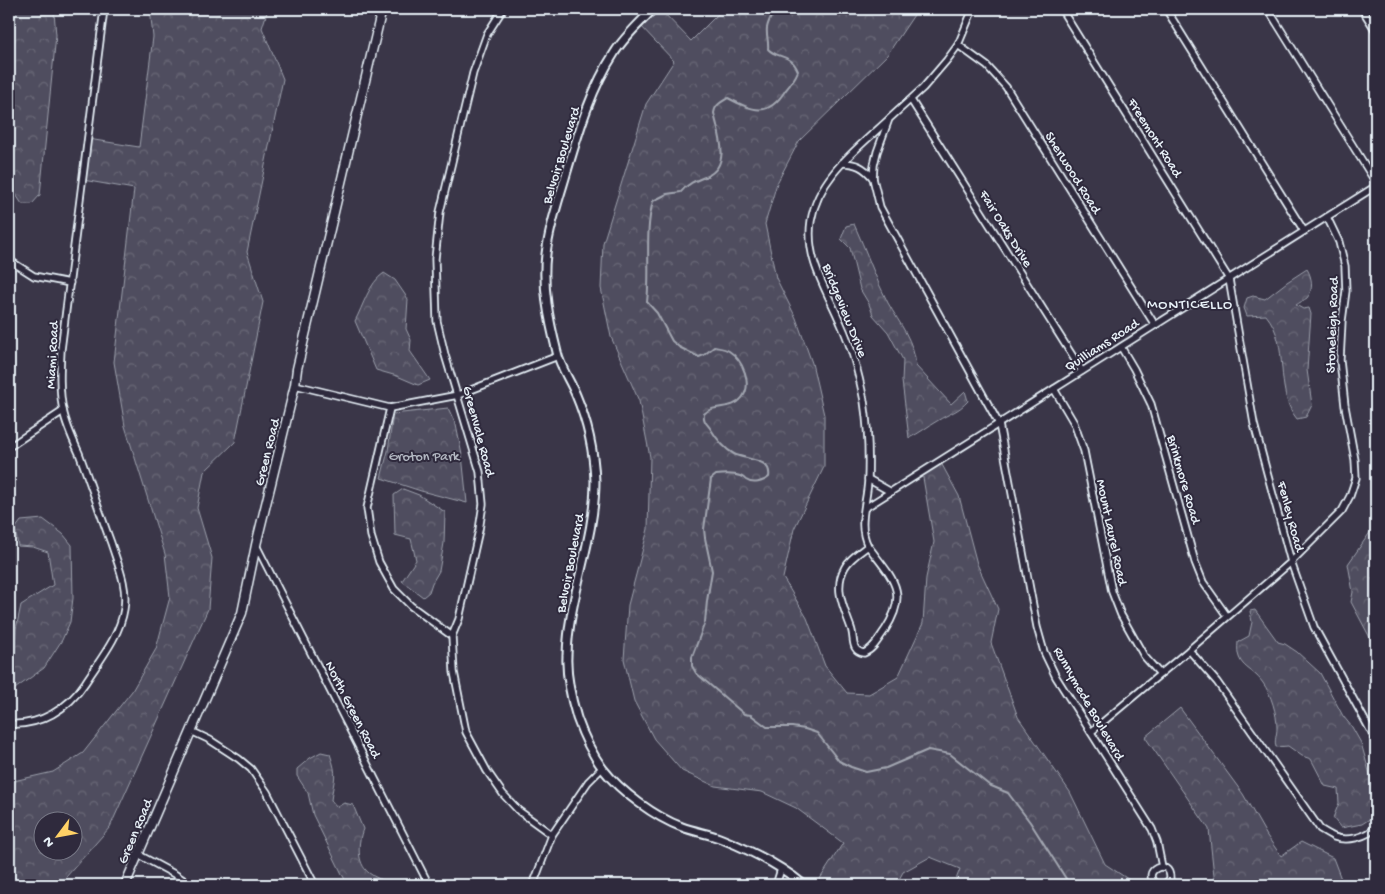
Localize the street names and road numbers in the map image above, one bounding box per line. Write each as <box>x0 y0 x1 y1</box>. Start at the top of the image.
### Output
street label: Freemont Road <box>1122 95 1186 183</box>
street label: Belvoir Boulevard <box>539 103 586 207</box>
street label: Sherwood Road <box>1040 129 1105 219</box>
street label: Fair Oaks Drive <box>974 187 1036 272</box>
street label: Bridgeview Drive <box>817 261 871 361</box>
street label: Stoneleigh Road <box>1323 275 1344 373</box>
street label: Quilliams Road <box>1062 315 1144 376</box>
street label: Miami Road <box>43 319 64 389</box>
street label: Greenvale Road <box>457 385 498 481</box>
street label: Green Road <box>252 415 285 488</box>
street label: Brinkmore Road <box>1162 432 1204 528</box>
street label: Mount Laurel Road <box>1091 478 1130 589</box>
street label: Fenley Road <box>1272 479 1308 555</box>
street label: Belvoir Boulevard <box>553 511 590 615</box>
street label: Runnymede Boulevard <box>1048 644 1128 766</box>
street label: North Green Road <box>320 659 384 763</box>
street label: Green Road <box>115 795 158 867</box>

